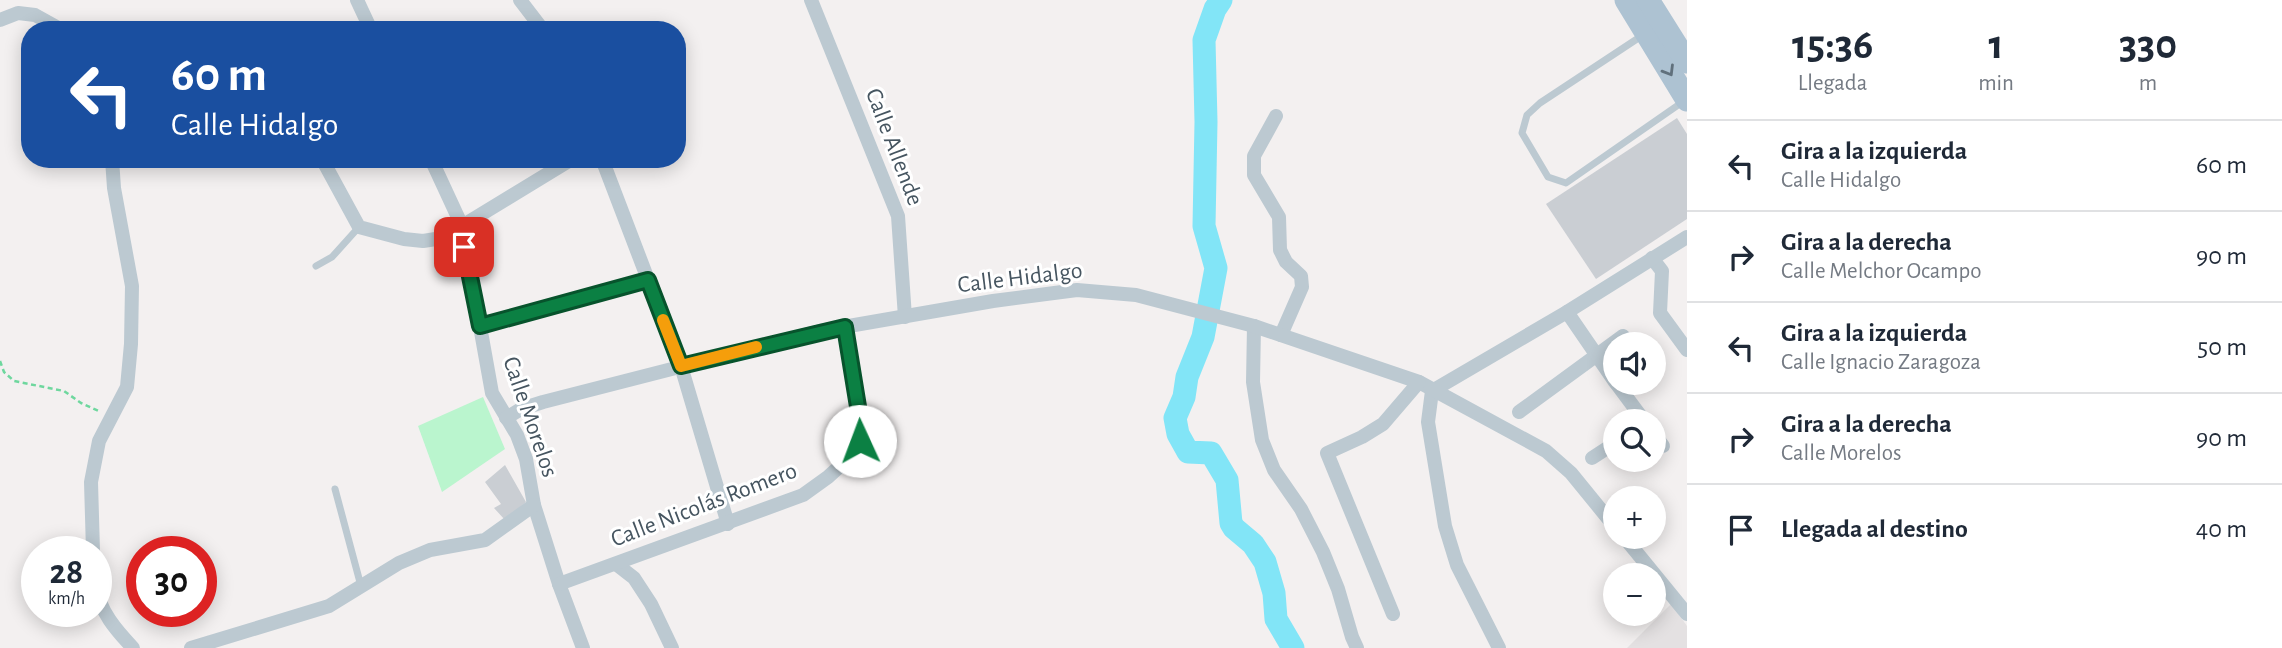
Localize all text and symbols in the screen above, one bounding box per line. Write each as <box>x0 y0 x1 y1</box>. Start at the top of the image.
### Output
text: 15:36 <box>1792 24 1873 66</box>
text: 1 <box>1989 24 2004 66</box>
text: 330 <box>2119 24 2177 66</box>
icon: left <box>56 49 147 140</box>
text: 60 m <box>171 51 267 100</box>
one-way arrow <box>1661 63 1674 76</box>
text: Llegada <box>1798 72 1867 95</box>
text: min <box>1978 72 2014 95</box>
text: m <box>2139 72 2157 95</box>
street label: Calle Allende <box>861 85 927 209</box>
text: Calle Hidalgo <box>171 109 338 141</box>
text: Gira a la izquierda <box>1781 138 1967 164</box>
icon: left <box>1722 147 1760 185</box>
text: 60 m <box>2196 152 2247 178</box>
text: Calle Hidalgo <box>1781 169 1901 192</box>
pin <box>434 217 494 277</box>
icon: arrive <box>445 228 483 266</box>
text: Gira a la derecha <box>1781 229 1952 255</box>
icon: right <box>1722 238 1760 276</box>
text: 90 m <box>2196 243 2247 269</box>
street label: Calle Hidalgo <box>956 258 1084 298</box>
text: Calle Melchor Ocampo <box>1781 260 1981 283</box>
text: Gira a la izquierda <box>1781 320 1967 346</box>
icon: left <box>1722 329 1760 367</box>
map controls <box>1603 332 1666 626</box>
button: sound <box>1603 332 1666 395</box>
text: 50 m <box>2197 334 2247 360</box>
text: Calle Ignacio Zaragoza <box>1781 351 1981 374</box>
street label: Calle Morelos <box>498 354 562 480</box>
position arrow <box>823 404 897 478</box>
button: search <box>1603 409 1666 472</box>
text: Gira a la derecha <box>1781 411 1952 437</box>
icon: right <box>1722 420 1760 458</box>
text: 90 m <box>2196 425 2247 451</box>
text: Calle Morelos <box>1781 442 1902 465</box>
street label: Calle Nicolás Romero <box>608 458 800 552</box>
button: + <box>1603 486 1666 549</box>
icon: arrive <box>1722 511 1760 549</box>
text: Llegada al destino <box>1781 516 1968 542</box>
text: 40 m <box>2196 516 2247 542</box>
speed limit sign: 30 <box>126 536 217 627</box>
text: 28 <box>50 555 83 590</box>
button: − <box>1603 563 1666 626</box>
text: km/h <box>48 590 85 608</box>

